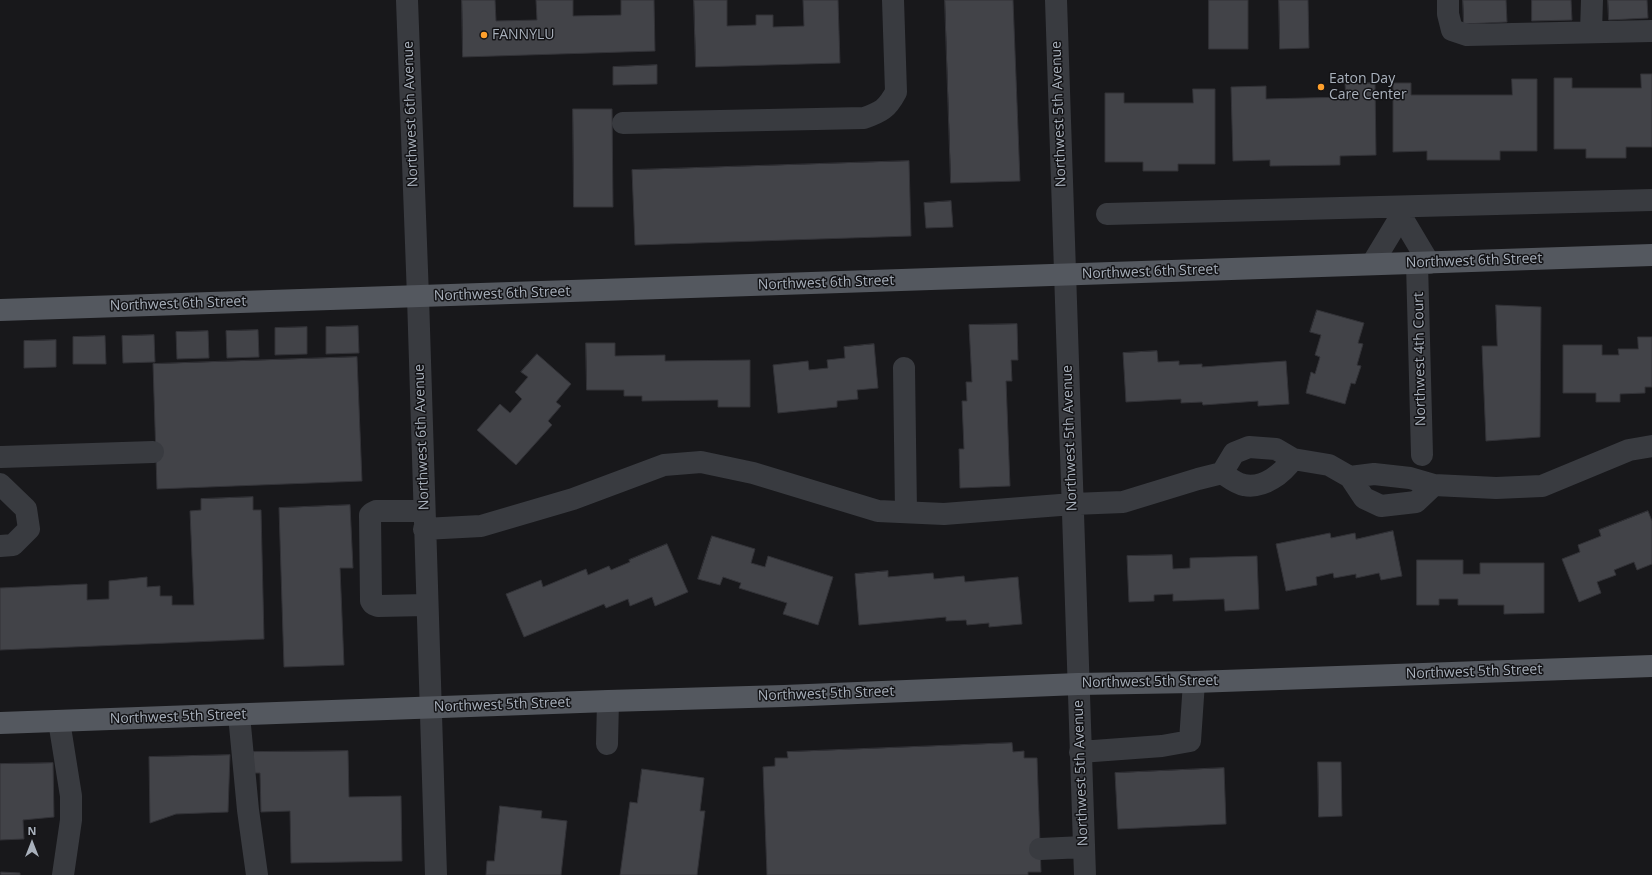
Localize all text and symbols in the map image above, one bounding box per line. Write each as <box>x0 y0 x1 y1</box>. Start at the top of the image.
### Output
place label: FANNYLU <box>492 27 555 43</box>
marker: FANNYLU <box>479 30 489 40</box>
street label: Northwest 6th Avenue <box>400 41 422 187</box>
street label: Northwest 5th Avenue <box>1048 41 1070 187</box>
place label: Eaton Day Care Center <box>1329 71 1407 104</box>
marker: Eaton Day Care Center <box>1316 82 1326 92</box>
street label: Northwest 6th Street <box>1405 250 1543 272</box>
street label: Northwest 6th Street <box>1081 261 1219 283</box>
street label: Northwest 6th Street <box>757 272 895 294</box>
street label: Northwest 6th Street <box>433 283 571 305</box>
street label: Northwest 4th Court <box>1410 292 1430 426</box>
street label: Northwest 6th Street <box>109 293 247 315</box>
street label: Northwest 6th Avenue <box>411 364 433 510</box>
street label: Northwest 5th Avenue <box>1059 365 1081 511</box>
street label: Northwest 5th Street <box>1405 661 1543 683</box>
street label: Northwest 5th Street <box>1082 672 1218 692</box>
street label: Northwest 5th Street <box>757 683 895 705</box>
street label: Northwest 5th Street <box>433 694 571 716</box>
street label: Northwest 5th Avenue <box>1070 700 1092 846</box>
street label: Northwest 5th Street <box>109 706 247 728</box>
north arrow <box>12 823 52 863</box>
text: N <box>28 823 36 838</box>

